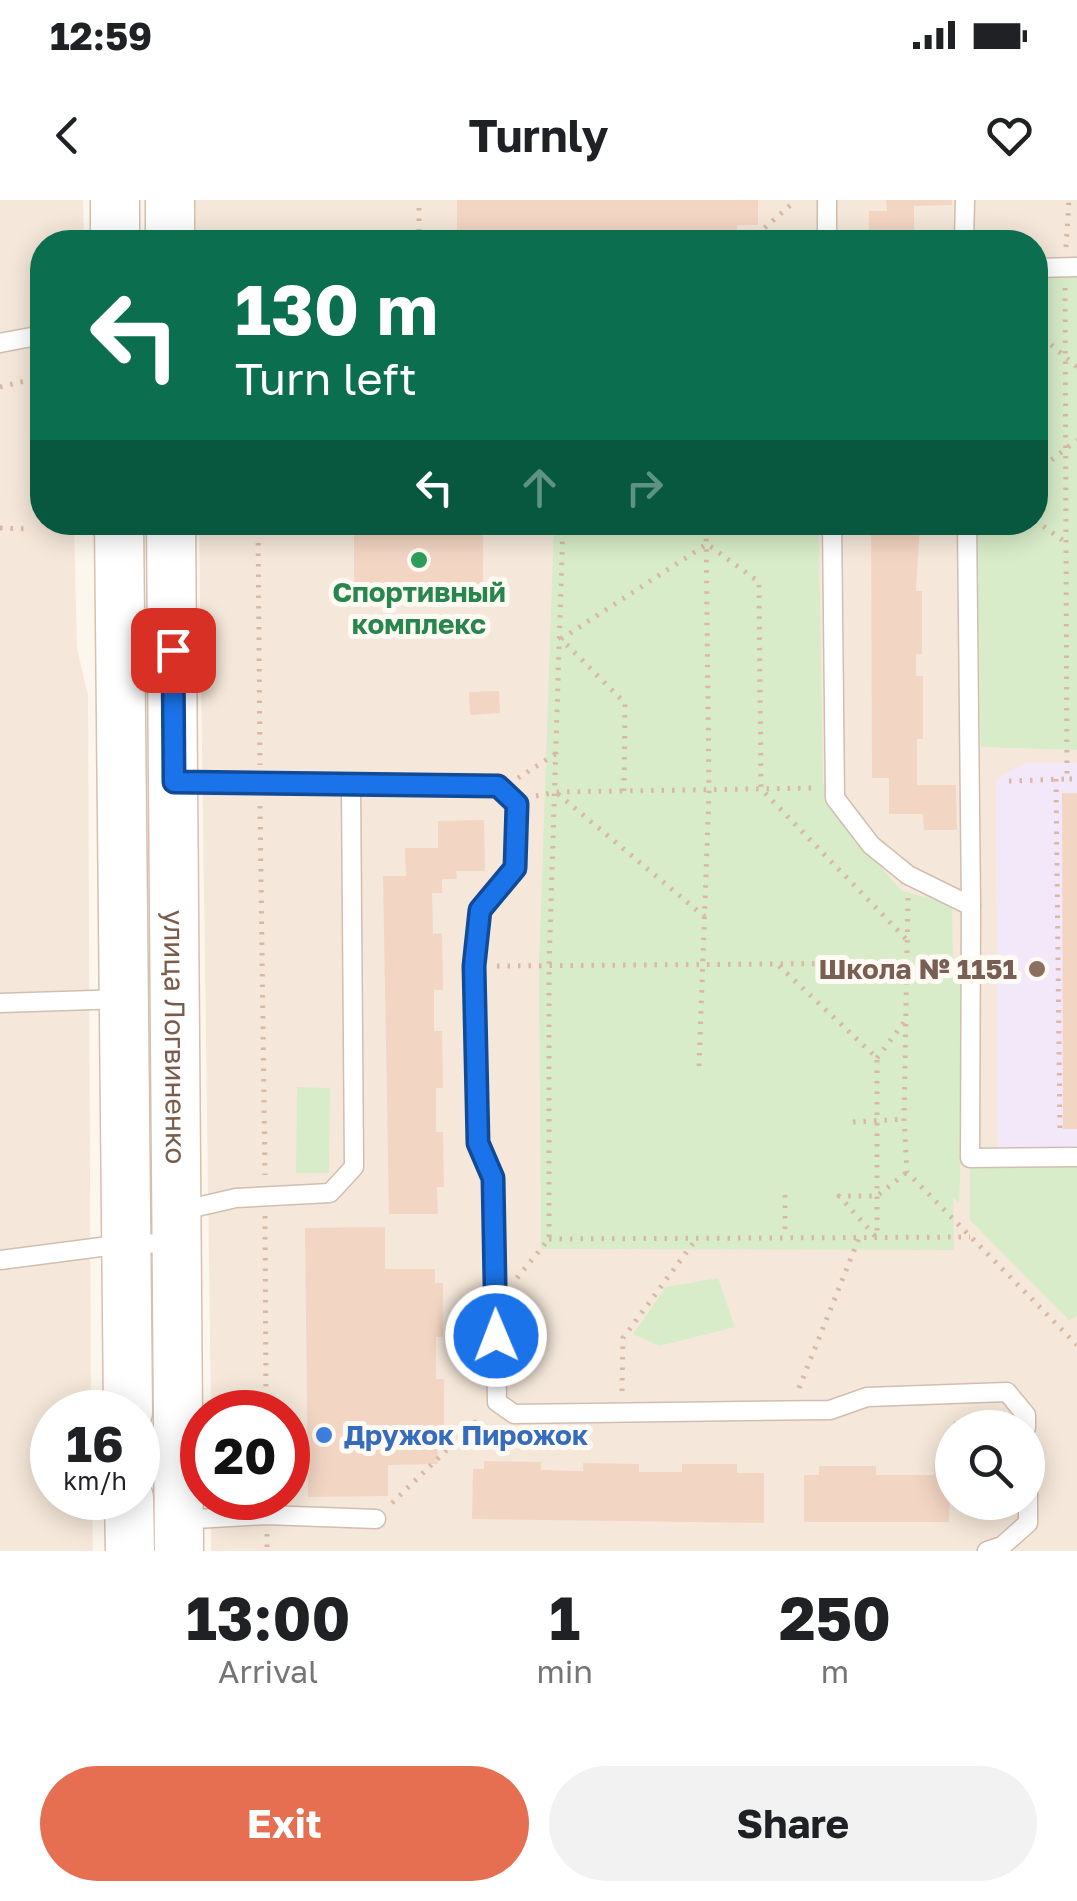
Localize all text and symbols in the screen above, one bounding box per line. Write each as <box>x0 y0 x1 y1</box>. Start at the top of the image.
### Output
text: 12:59 <box>50 13 152 58</box>
icon: back <box>40 108 95 163</box>
text: Turnly <box>468 108 609 162</box>
icon: heart <box>982 108 1037 163</box>
text: 130 m <box>235 266 438 350</box>
icon: left <box>70 270 200 400</box>
text: Turn left <box>235 351 417 405</box>
icon: left <box>407 460 462 515</box>
icon: ahead <box>512 460 567 515</box>
icon: right <box>617 460 672 515</box>
marker: Спортивный комплекс <box>408 549 430 571</box>
place label: Спортивный комплекс <box>332 575 506 640</box>
pin <box>131 608 216 693</box>
icon: arrive <box>146 623 201 678</box>
street label: улица Логвиненко <box>158 910 193 1164</box>
place label: Школа № 1151 <box>818 952 1017 985</box>
marker: Школа № 1151 <box>1026 958 1048 980</box>
position arrow <box>444 1284 548 1388</box>
speed limit sign: 20 <box>180 1390 310 1520</box>
map controls <box>935 1410 1045 1520</box>
button: search <box>935 1410 1045 1520</box>
text: 16 <box>66 1413 124 1473</box>
place label: Дружок Пирожок <box>344 1418 588 1451</box>
marker: Дружок Пирожок <box>313 1424 335 1446</box>
text: km/h <box>63 1465 127 1496</box>
text: 13:00 <box>186 1581 351 1653</box>
text: 1 <box>549 1581 580 1653</box>
text: 250 <box>779 1581 891 1653</box>
text: Arrival <box>218 1652 318 1690</box>
text: min <box>536 1652 593 1690</box>
text: m <box>821 1652 849 1690</box>
button: Exit <box>40 1766 529 1881</box>
button: Share <box>549 1766 1037 1881</box>

